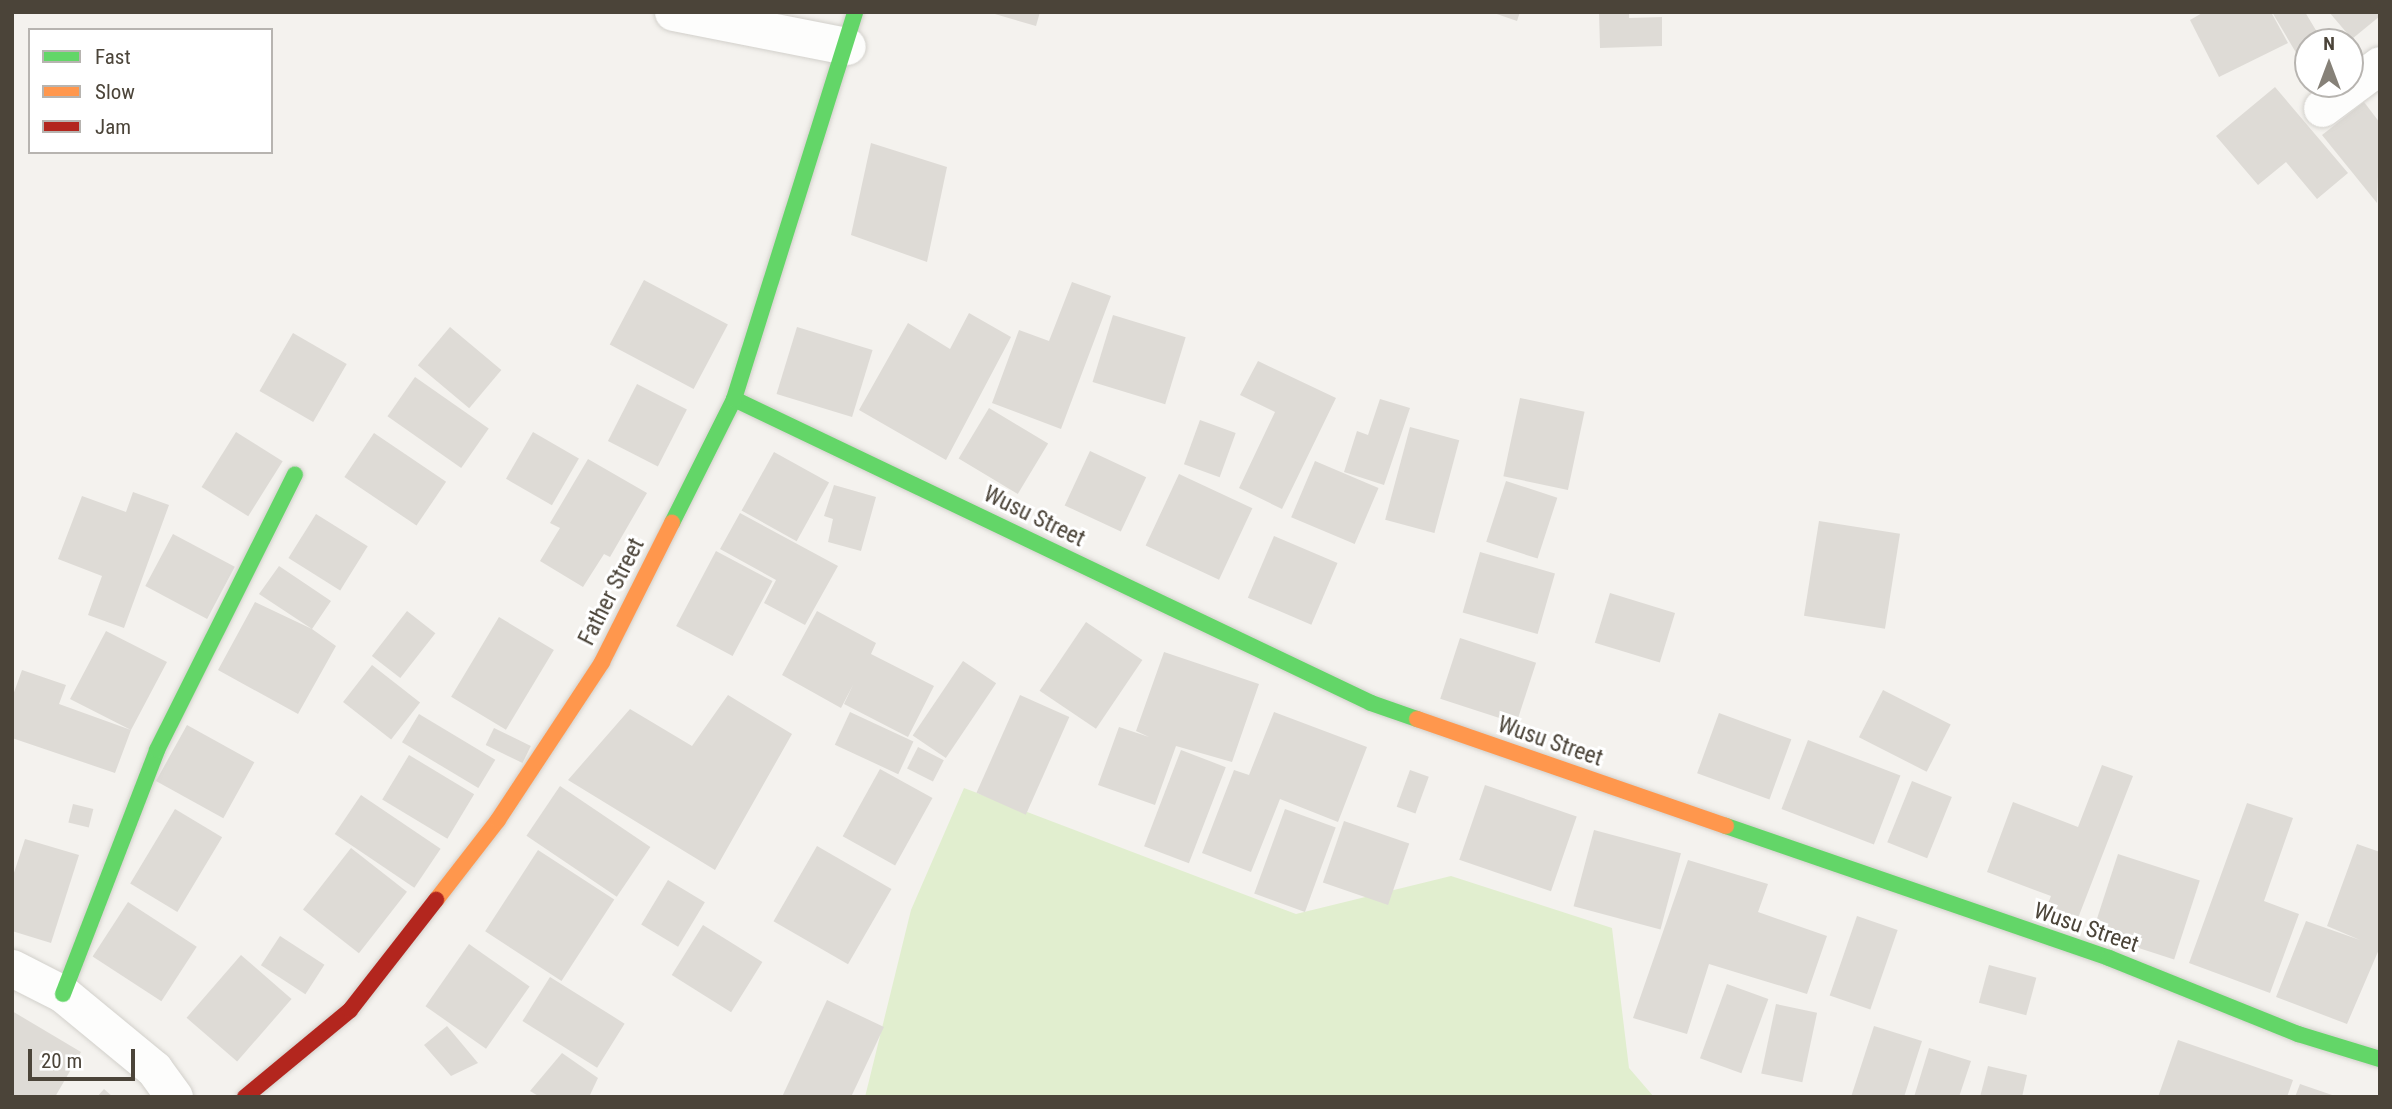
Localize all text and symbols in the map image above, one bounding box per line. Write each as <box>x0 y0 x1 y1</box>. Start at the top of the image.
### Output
legend <box>28 28 273 154</box>
north arrow <box>2294 28 2364 98</box>
text: N <box>2323 32 2335 55</box>
text: Fast <box>95 45 131 69</box>
text: Slow <box>95 80 135 104</box>
text: Jam <box>95 115 131 139</box>
street label: Wusu Street <box>979 481 1089 553</box>
street label: Father Street <box>573 534 651 650</box>
street label: Wusu Street <box>1494 711 1606 773</box>
street label: Wusu Street <box>2030 897 2142 959</box>
scale bar <box>32 1036 138 1080</box>
text: 20 m <box>41 1049 82 1073</box>

